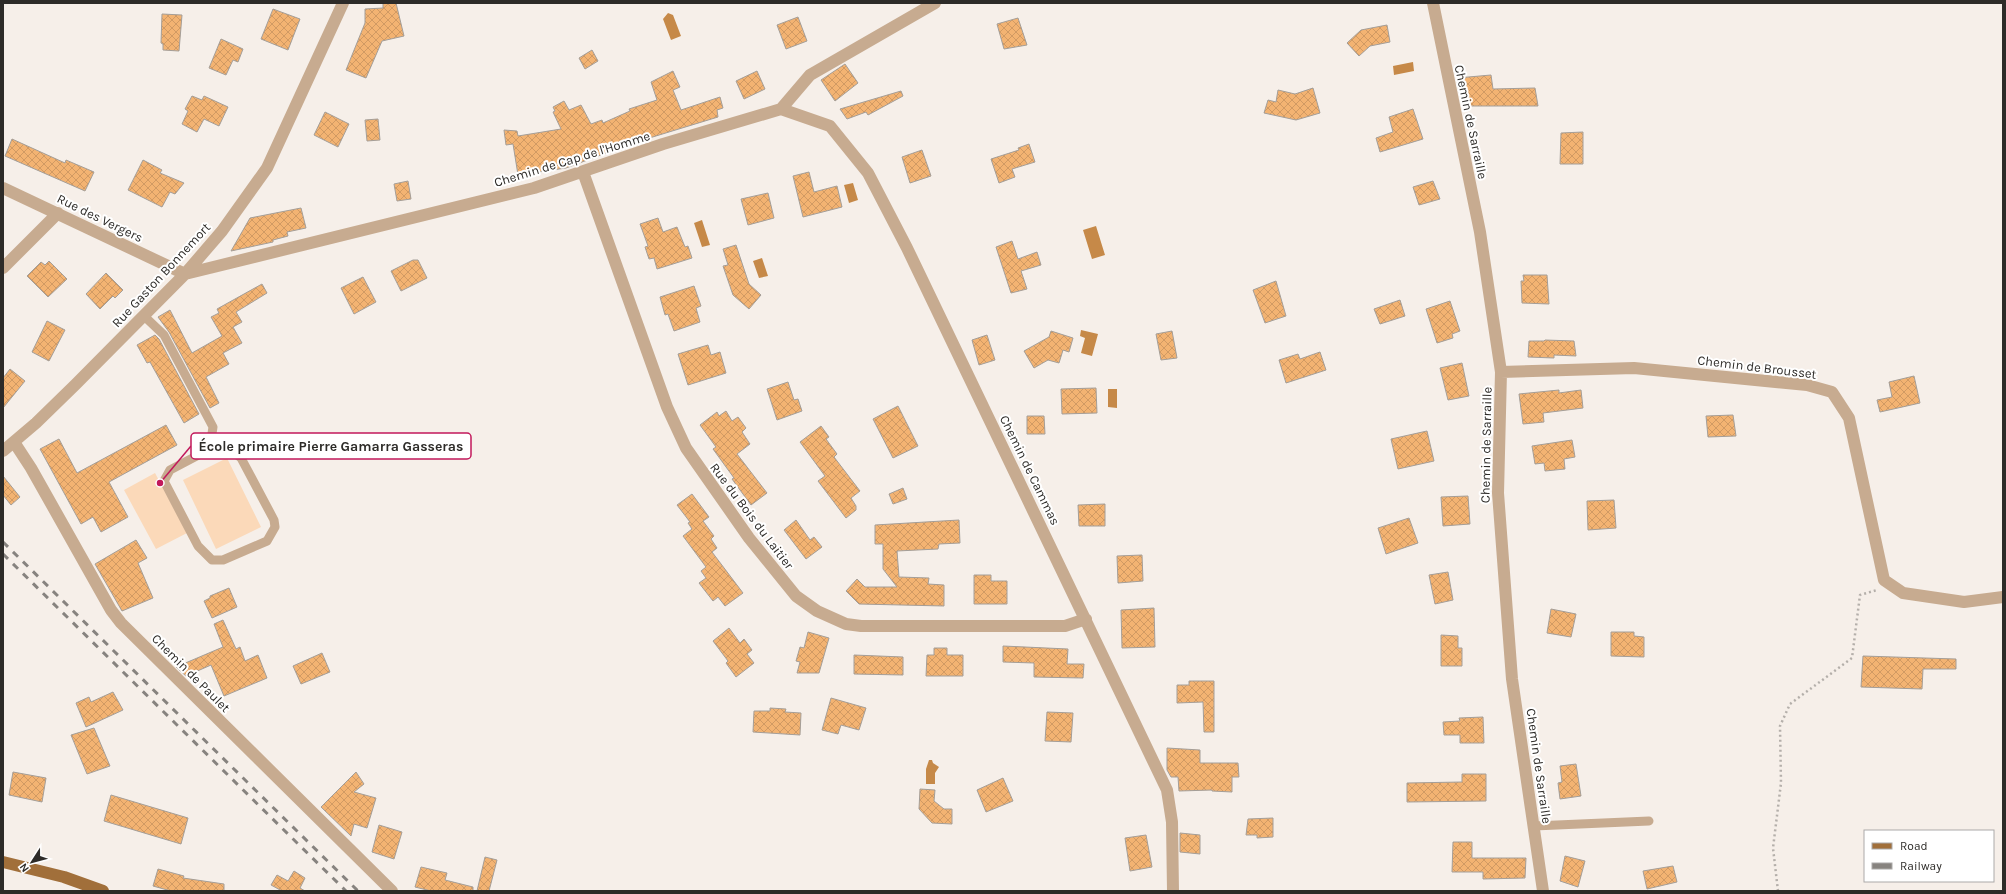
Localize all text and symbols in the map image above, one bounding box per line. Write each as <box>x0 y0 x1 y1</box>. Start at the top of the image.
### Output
street label: Chemin de Sarraille <box>1452 64 1490 181</box>
street label: Chemin de Cap de l'Homme <box>492 128 652 190</box>
street label: Rue des Vergers <box>55 191 145 245</box>
street label: Rue Gaston Bonnemort <box>109 220 213 330</box>
street label: Chemin de Brousset <box>1697 352 1818 382</box>
street label: Chemin de Sarraille <box>1477 386 1495 503</box>
street label: Chemin de Cammas <box>997 413 1063 528</box>
callout: École primaire Pierre Gamarra Gasseras <box>191 433 471 459</box>
text: École primaire Pierre Gamarra Gasseras <box>199 437 463 455</box>
street label: Rue du Bois du Laitier <box>707 460 797 572</box>
street label: Chemin de Paulet <box>149 631 233 715</box>
street label: Chemin de Sarraille <box>1523 707 1555 825</box>
legend <box>1864 830 1994 882</box>
text: Road <box>1900 839 1928 853</box>
north arrow <box>12 842 52 882</box>
text: Railway <box>1900 859 1942 873</box>
text: N <box>17 861 32 875</box>

